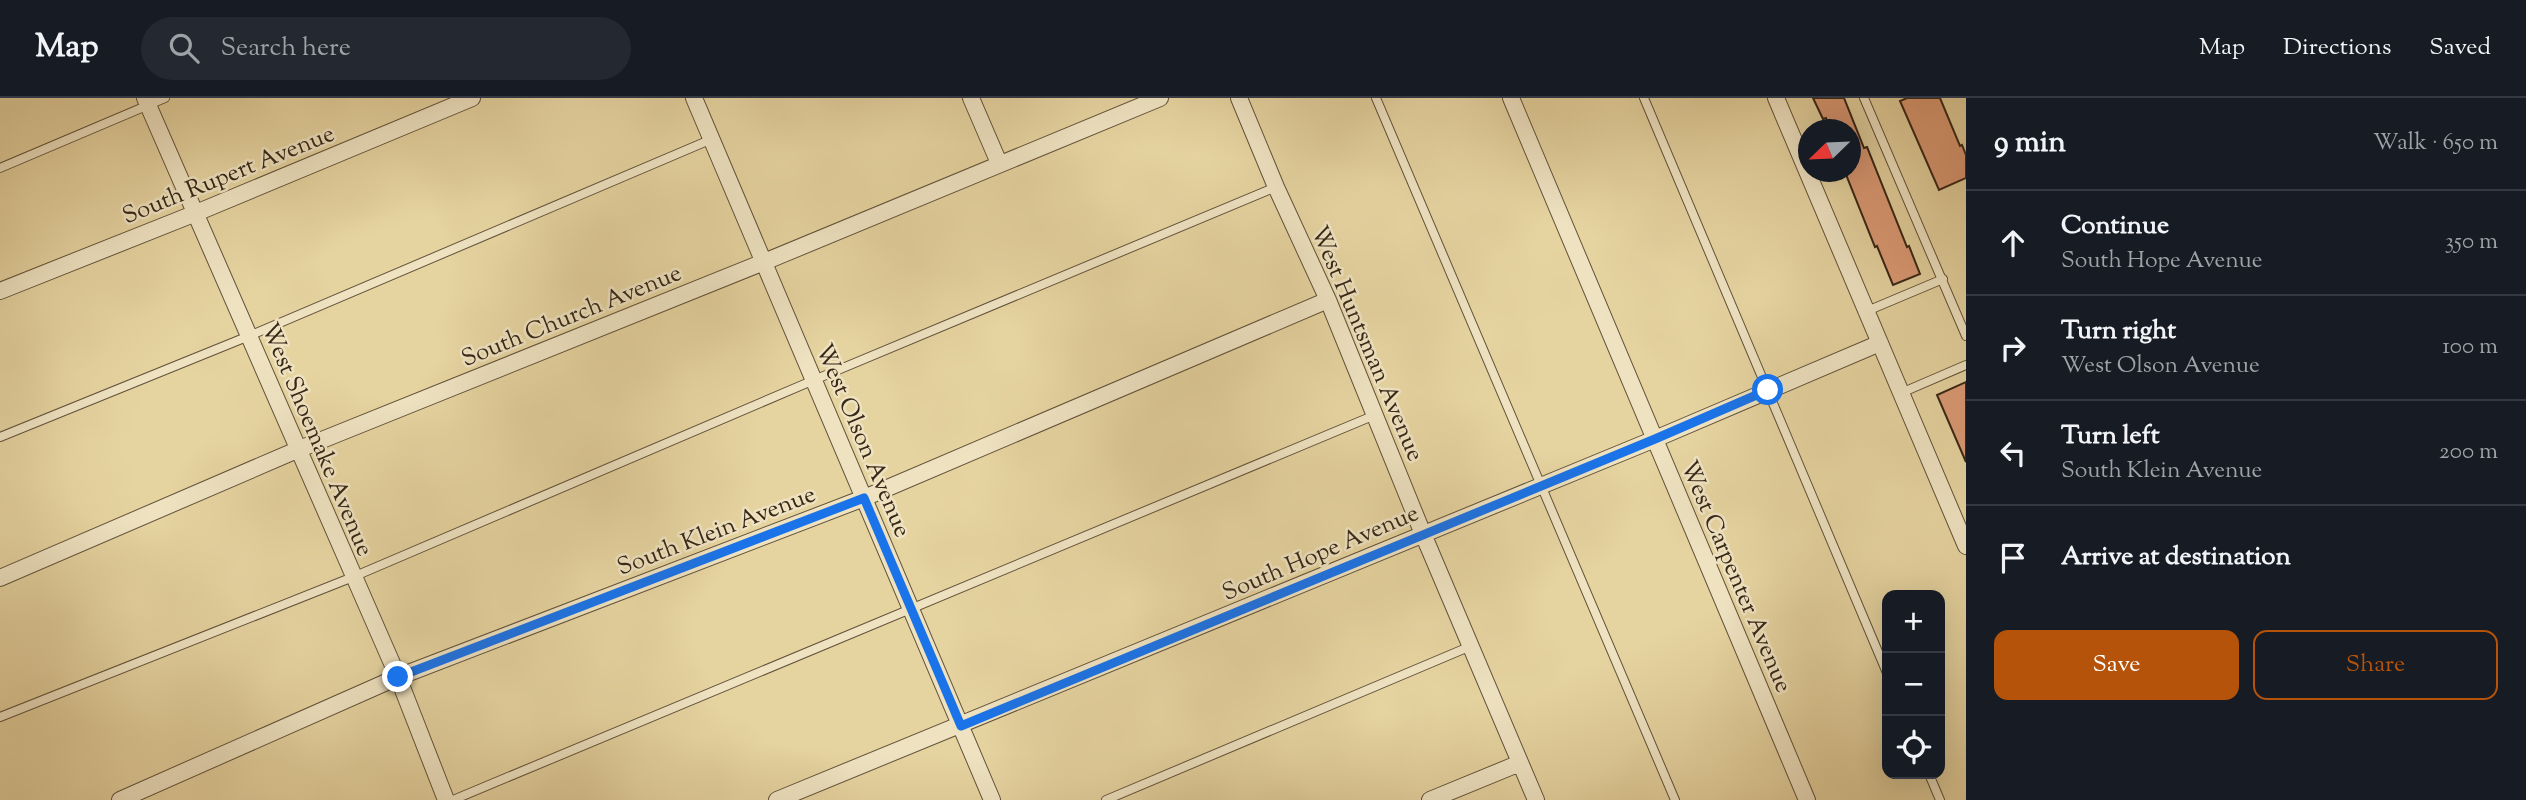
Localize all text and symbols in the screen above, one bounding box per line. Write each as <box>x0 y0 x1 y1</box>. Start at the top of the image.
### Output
search box <box>141 17 631 80</box>
text: Map <box>35 24 99 72</box>
icon: search <box>165 29 203 67</box>
text: Search here <box>221 30 351 67</box>
text: Map <box>2199 31 2245 65</box>
text: Directions <box>2283 31 2391 65</box>
text: Saved <box>2429 31 2491 65</box>
street label: South Rupert Avenue <box>118 118 340 234</box>
north arrow <box>1798 119 1861 182</box>
text: 9 min <box>1994 122 2066 165</box>
text: Walk · 650 m <box>2373 127 2498 160</box>
text: Continue <box>2061 208 2169 245</box>
street label: West Huntsman Avenue <box>1301 221 1431 467</box>
icon: ahead <box>1994 224 2032 262</box>
text: 350 m <box>2445 226 2498 259</box>
text: South Hope Avenue <box>2061 245 2263 278</box>
street label: South Church Avenue <box>457 257 687 377</box>
text: Turn right <box>2061 313 2176 350</box>
street label: West Shoemake Avenue <box>252 318 381 562</box>
icon: right <box>1994 329 2032 367</box>
text: 100 m <box>2442 331 2498 364</box>
street label: West Olson Avenue <box>806 339 918 543</box>
text: West Olson Avenue <box>2061 350 2260 383</box>
route start <box>1752 374 1783 405</box>
text: Turn left <box>2061 418 2160 455</box>
icon: left <box>1994 434 2032 472</box>
text: 200 m <box>2439 436 2498 469</box>
street label: West Carpenter Avenue <box>1671 455 1799 698</box>
text: South Klein Avenue <box>2061 455 2262 488</box>
street label: South Klein Avenue <box>613 478 821 585</box>
street label: South Hope Avenue <box>1217 497 1424 611</box>
icon: arrive <box>1994 539 2032 577</box>
text: Arrive at destination <box>2061 539 2291 576</box>
map controls <box>1882 590 1945 779</box>
button: + <box>1882 590 1945 653</box>
button: Save <box>1994 630 2239 700</box>
button: Share <box>2253 630 2498 700</box>
button: − <box>1882 653 1945 716</box>
route end <box>382 661 413 692</box>
button: locate <box>1882 716 1945 779</box>

